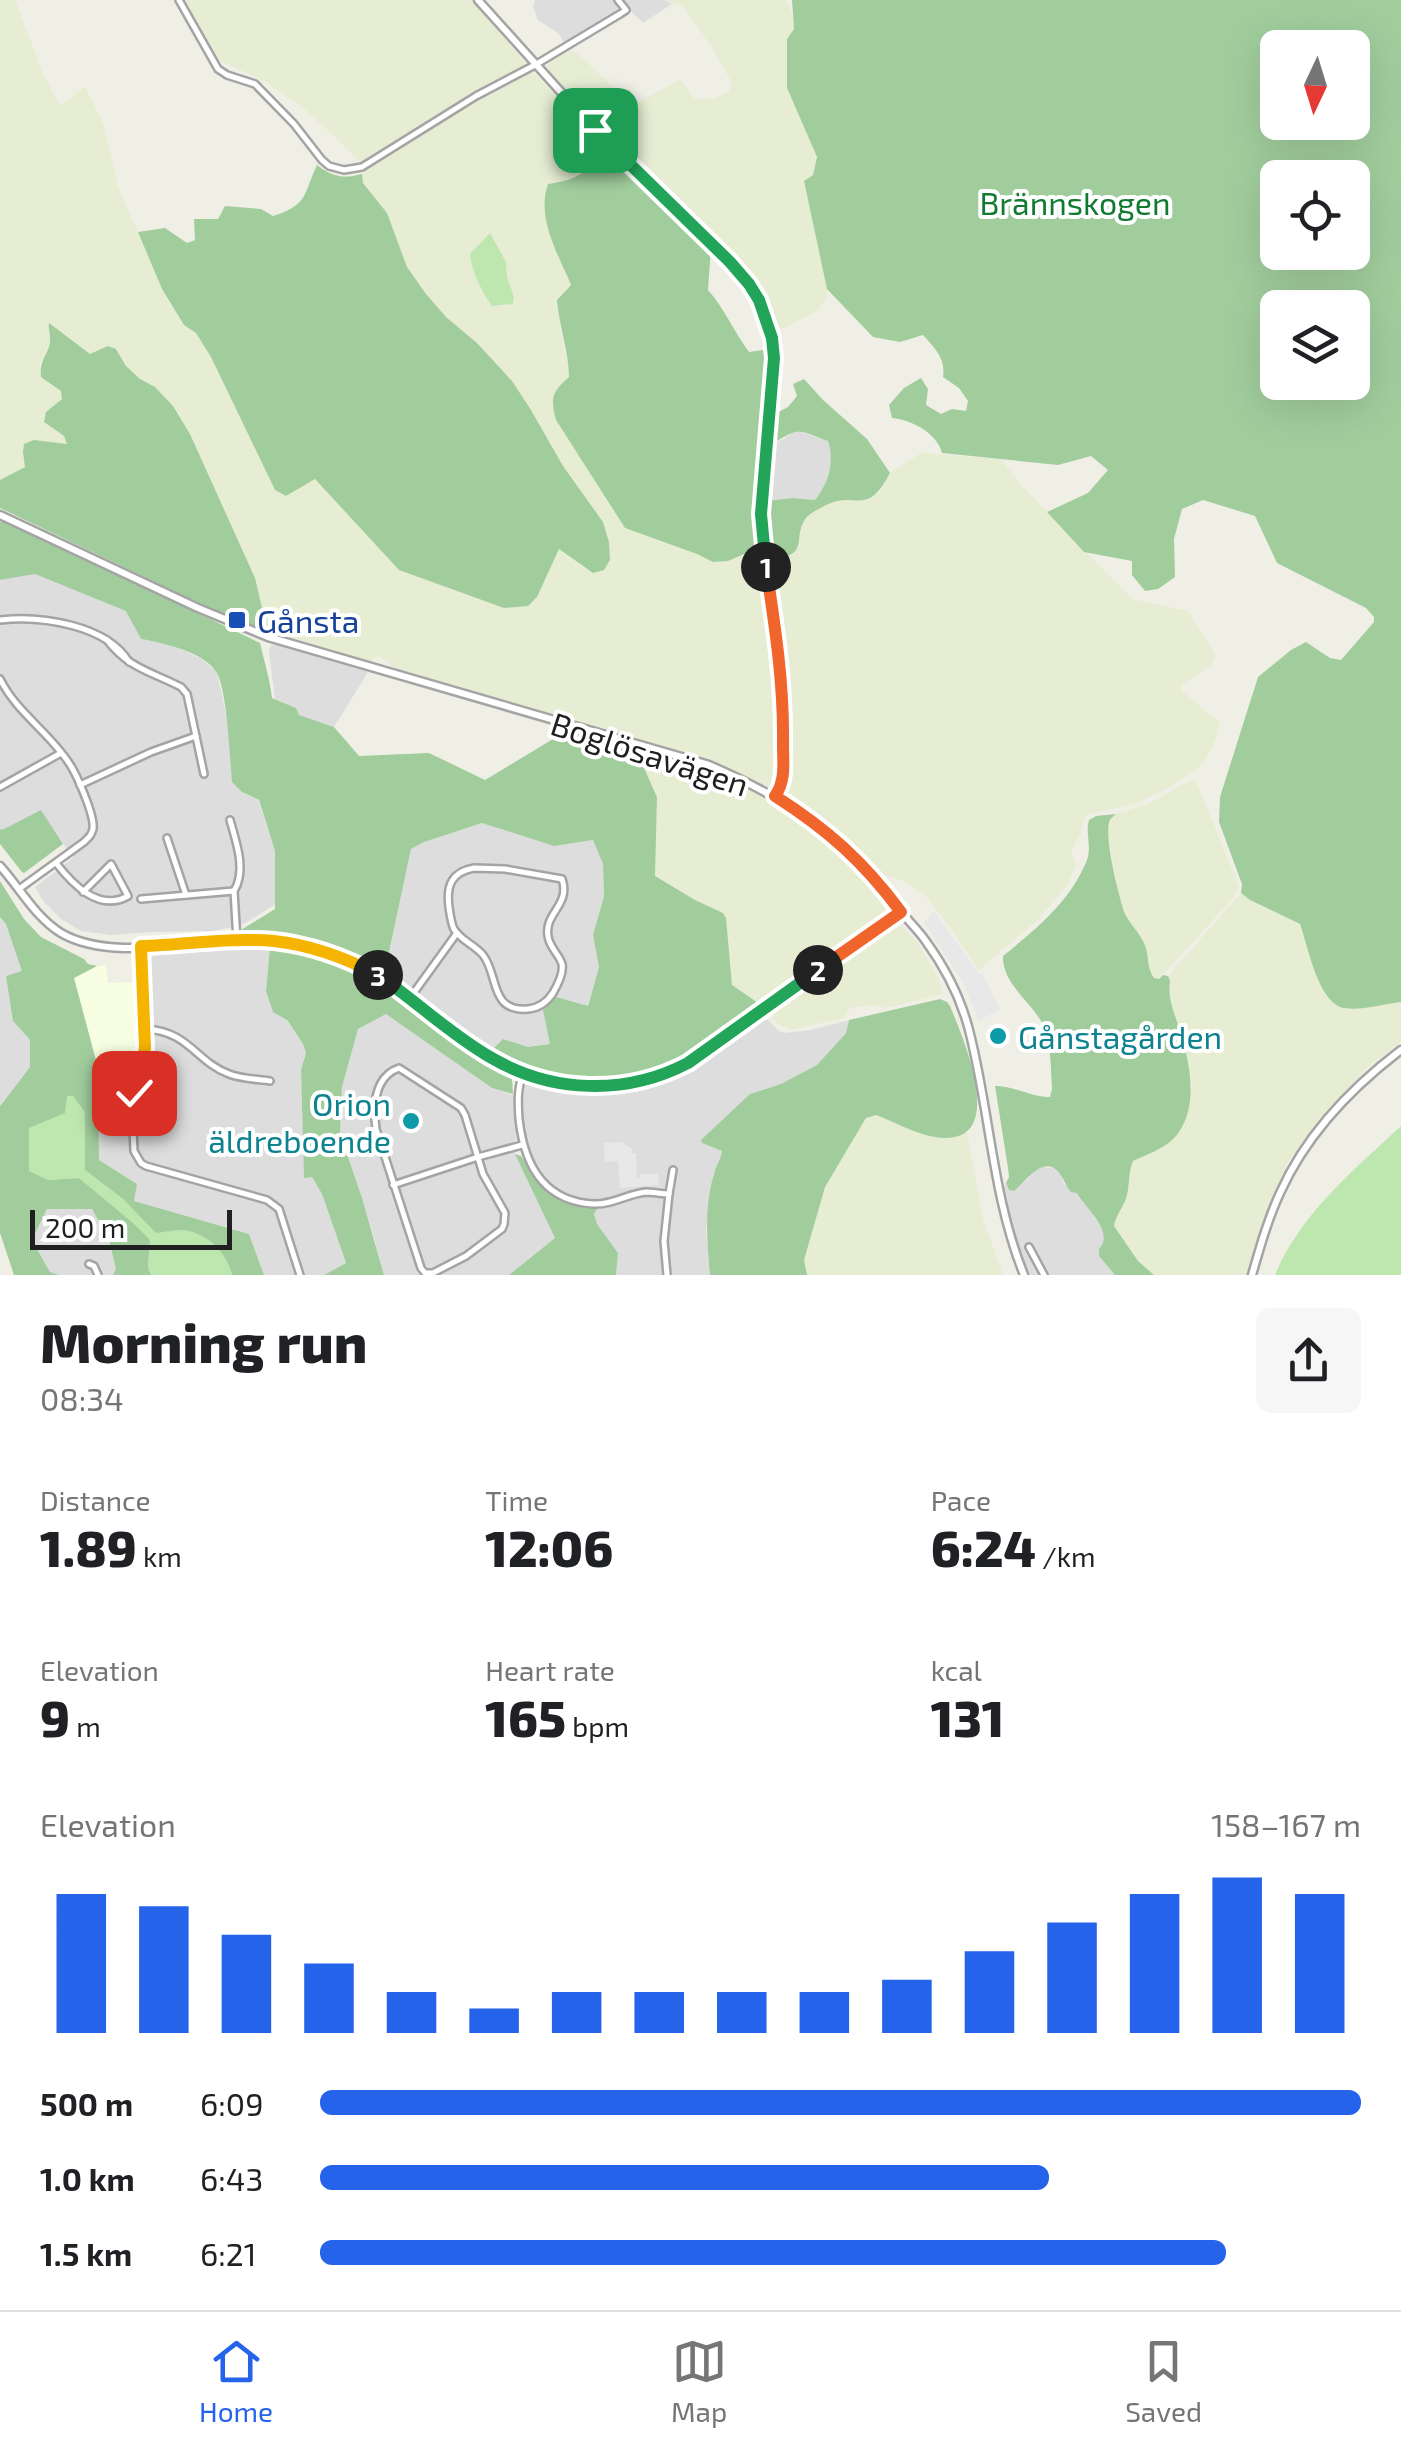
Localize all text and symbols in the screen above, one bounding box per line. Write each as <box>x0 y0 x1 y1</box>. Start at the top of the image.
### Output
north arrow <box>1260 30 1370 140</box>
map controls <box>1260 30 1370 400</box>
pin <box>553 88 638 173</box>
icon: arrive <box>568 103 623 158</box>
button: locate <box>1260 160 1370 270</box>
park label: Brännskogen <box>979 183 1171 221</box>
button: layers <box>1260 290 1370 400</box>
pin: 1 <box>741 542 791 592</box>
text: 1 <box>760 550 772 584</box>
place label: Gånsta <box>257 601 359 639</box>
marker: Gånsta <box>226 609 248 631</box>
street label: Boglösavägen <box>547 703 753 803</box>
pin: 2 <box>793 945 843 995</box>
pin: 3 <box>353 950 403 1000</box>
text: 2 <box>810 953 826 987</box>
text: 3 <box>370 958 386 992</box>
place label: Gånstagården <box>1018 1017 1222 1055</box>
marker: Gånstagården <box>987 1025 1009 1047</box>
pin <box>92 1051 177 1136</box>
icon: check <box>107 1066 162 1121</box>
place label: Orion äldreboende <box>208 1084 391 1159</box>
marker: Orion äldreboende <box>400 1110 422 1132</box>
scale bar <box>30 1205 232 1250</box>
text: 200 m <box>45 1210 125 1244</box>
text: Morning run <box>40 1308 368 1374</box>
button: share <box>1256 1308 1361 1413</box>
text: 08:34 <box>40 1379 124 1417</box>
text: Distance <box>40 1483 151 1517</box>
text: Time <box>485 1483 548 1517</box>
text: Pace <box>931 1483 991 1517</box>
text: 1.89 <box>40 1517 137 1577</box>
text: 12:06 <box>485 1517 613 1577</box>
text: 6:24 <box>931 1517 1036 1577</box>
text: km <box>137 1539 182 1573</box>
text: /km <box>1036 1539 1096 1573</box>
text: Elevation <box>40 1653 159 1687</box>
text: Heart rate <box>485 1653 615 1687</box>
text: kcal <box>931 1653 982 1687</box>
text: 9 <box>40 1687 70 1747</box>
text: 165 <box>485 1687 566 1747</box>
text: 131 <box>931 1687 1004 1747</box>
text: m <box>70 1709 101 1743</box>
text: bpm <box>566 1709 629 1743</box>
text: Elevation <box>40 1805 176 1843</box>
text: 158–167 m <box>1211 1805 1361 1843</box>
text: 500 m <box>40 2084 133 2122</box>
text: 6:09 <box>200 2084 263 2122</box>
text: 1.0 km <box>40 2159 135 2197</box>
text: 6:43 <box>200 2159 263 2197</box>
text: 1.5 km <box>40 2234 132 2272</box>
text: 6:21 <box>200 2234 257 2272</box>
tab: Home <box>199 2334 273 2428</box>
tab: Map <box>671 2334 727 2428</box>
tab: Saved <box>1125 2334 1202 2428</box>

